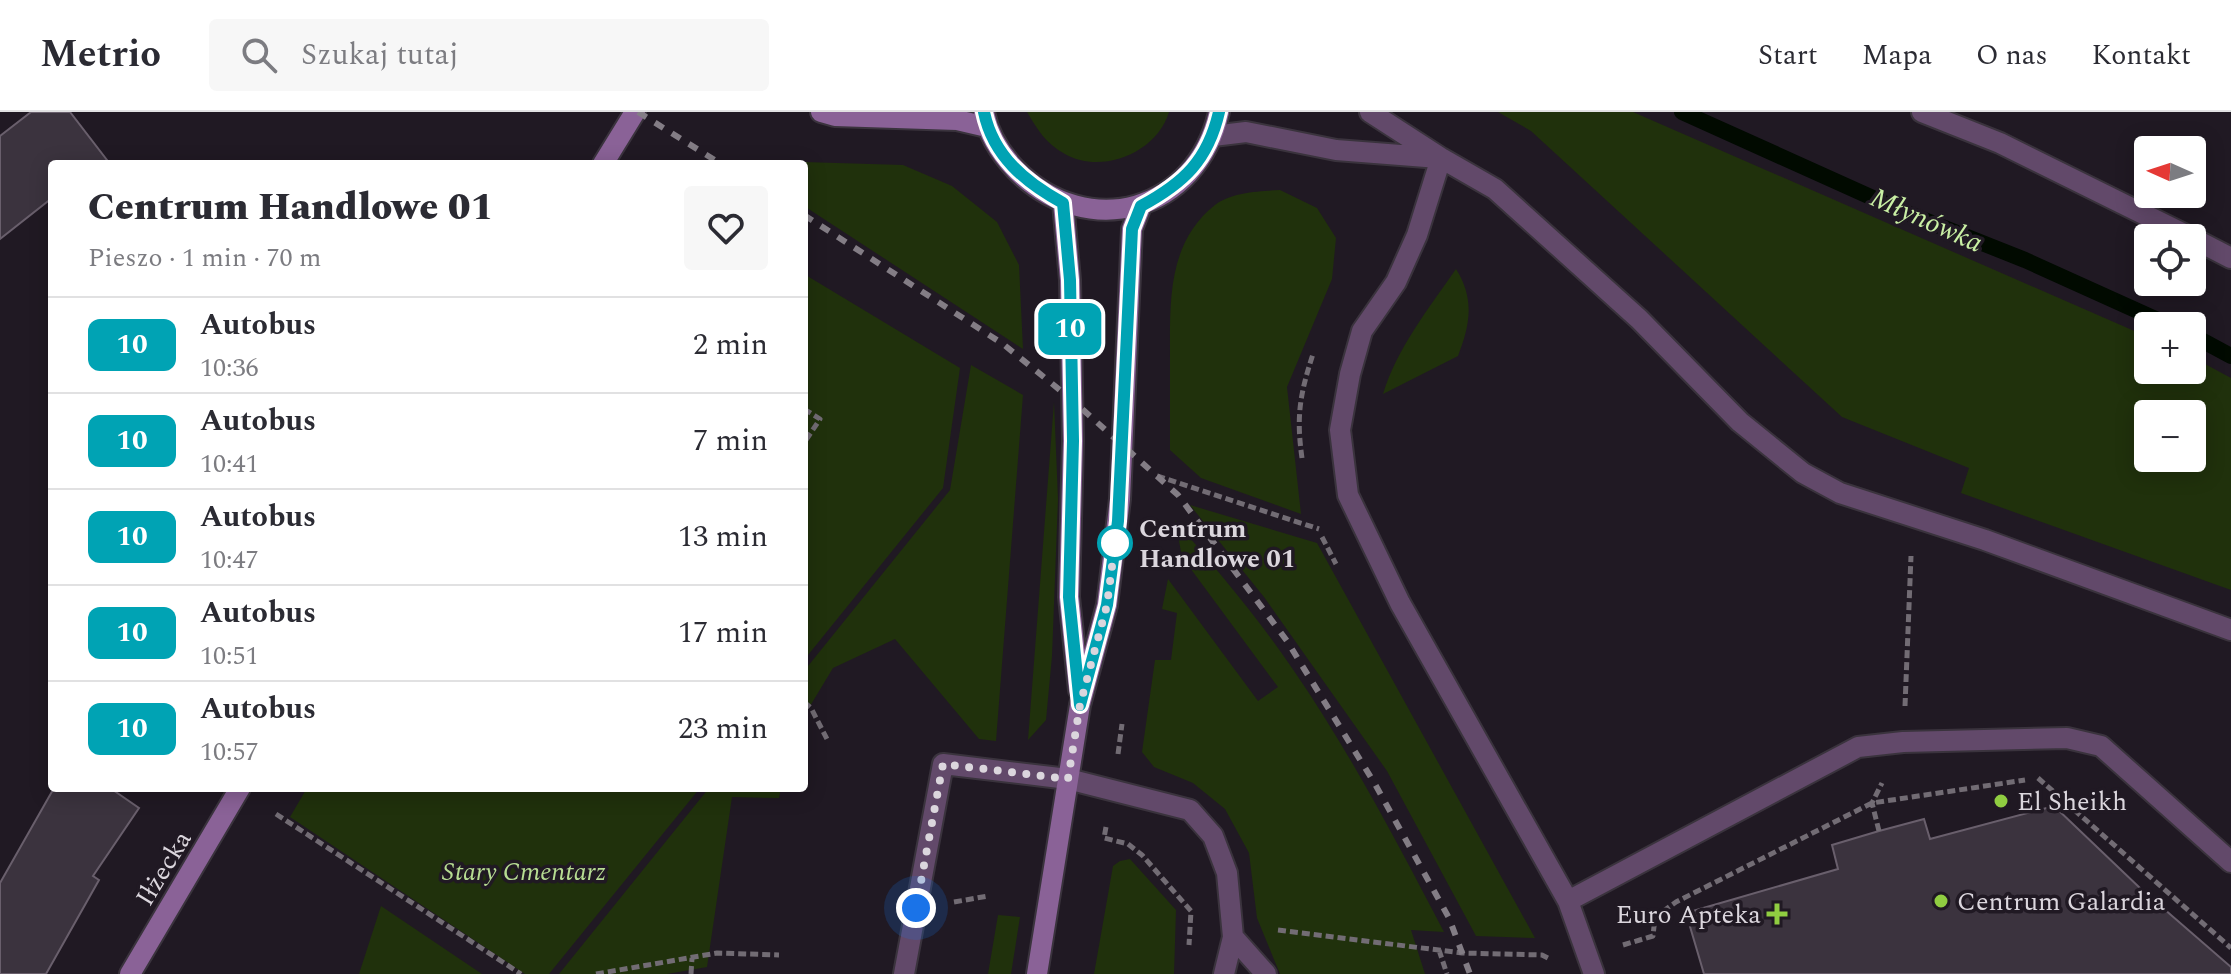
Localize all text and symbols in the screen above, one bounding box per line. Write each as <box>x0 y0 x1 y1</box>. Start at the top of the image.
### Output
search box <box>209 19 769 91</box>
text: Metrio <box>40 26 161 84</box>
text: Szukaj tutaj <box>301 32 459 78</box>
icon: search <box>237 33 281 77</box>
text: Start <box>1758 34 1818 77</box>
text: Mapa <box>1862 34 1932 77</box>
text: O nas <box>1976 34 2048 77</box>
text: Kontakt <box>2092 34 2191 77</box>
north arrow <box>2134 136 2206 208</box>
map controls <box>2134 136 2206 472</box>
water label: Młynówka <box>1863 176 1990 264</box>
text: Centrum Handlowe 01 <box>88 179 493 237</box>
button: heart <box>684 186 768 270</box>
button: locate <box>2134 224 2206 296</box>
text: Pieszo · 1 min · 70 m <box>88 238 321 278</box>
text: Autobus <box>200 302 316 348</box>
line badge: 10 <box>1034 303 1106 355</box>
text: 10 <box>1054 307 1086 350</box>
button: + <box>2134 312 2206 384</box>
text: 2 min <box>693 322 768 368</box>
text: 10 <box>116 323 148 366</box>
text: 10:36 <box>200 348 259 388</box>
text: Autobus <box>200 398 316 444</box>
button: − <box>2134 400 2206 472</box>
text: 7 min <box>693 418 768 464</box>
text: 10 <box>116 419 148 462</box>
text: 10:41 <box>200 444 259 484</box>
text: Autobus <box>200 494 316 540</box>
place label: Centrum Handlowe 01 <box>1139 509 1296 579</box>
text: 13 min <box>678 514 768 560</box>
text: 10 <box>116 515 148 558</box>
marker: Centrum Handlowe 01 <box>1098 526 1132 560</box>
text: 10:47 <box>200 540 259 580</box>
text: Autobus <box>200 590 316 636</box>
text: 17 min <box>678 610 768 656</box>
text: 10 <box>116 611 148 654</box>
text: 10:51 <box>200 636 259 676</box>
text: Autobus <box>200 686 316 732</box>
text: 23 min <box>678 706 768 752</box>
text: 10 <box>116 707 148 750</box>
text: 10:57 <box>200 732 259 772</box>
place label: El Sheikh <box>2017 782 2127 822</box>
marker: El Sheikh <box>1992 792 2010 810</box>
street label: Iłżecka <box>126 823 202 914</box>
park label: Stary Cmentarz <box>442 852 606 892</box>
place label: Centrum Galardia <box>1957 882 2166 922</box>
your location <box>896 888 936 928</box>
marker: Centrum Galardia <box>1932 892 1950 910</box>
place label: Euro Apteka <box>1616 895 1761 935</box>
marker: Euro Apteka <box>1768 905 1786 923</box>

